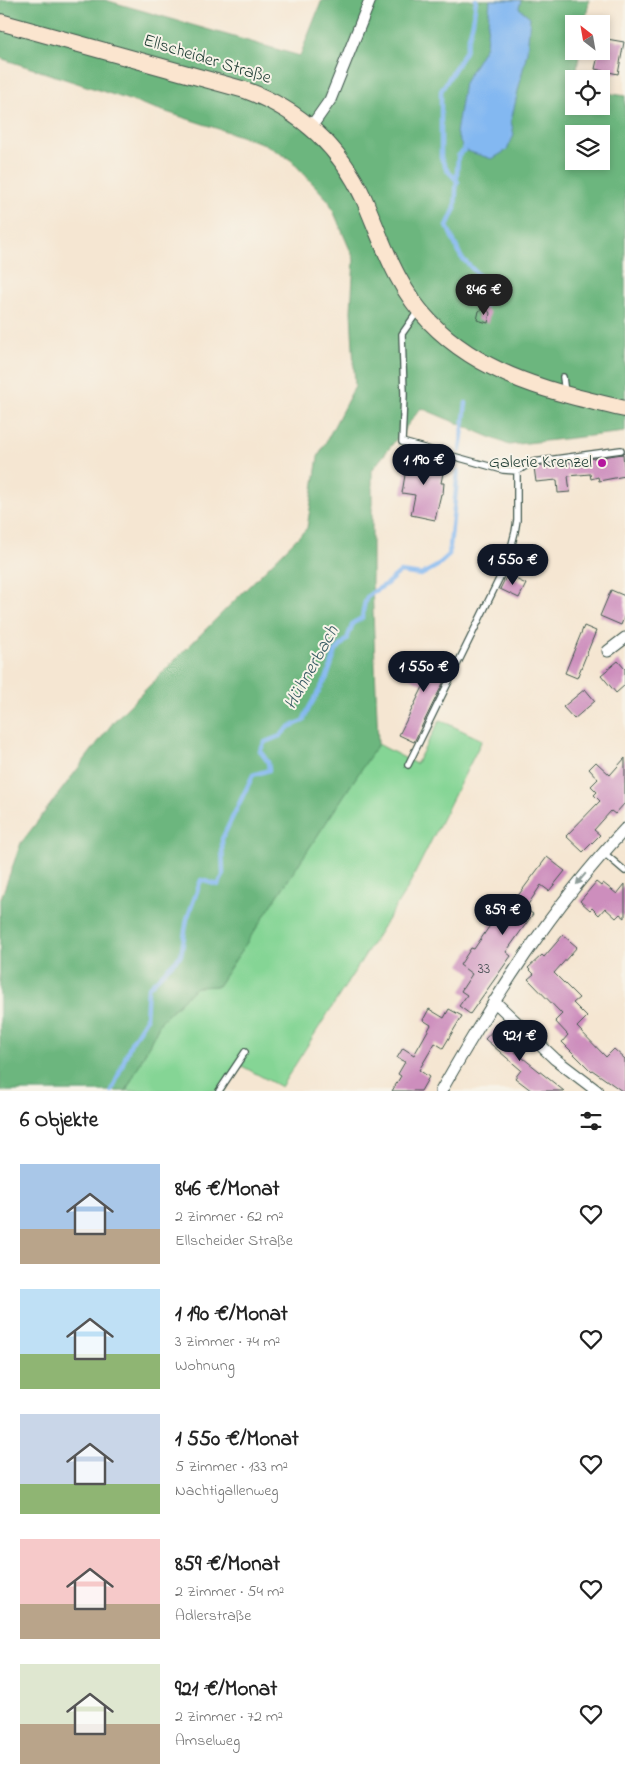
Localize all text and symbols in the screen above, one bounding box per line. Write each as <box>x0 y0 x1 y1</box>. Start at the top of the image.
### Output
north arrow <box>565 15 610 60</box>
map controls <box>565 15 610 170</box>
street label: Ellscheider Straße <box>140 28 275 92</box>
button: locate <box>565 70 610 115</box>
button: layers <box>565 125 610 170</box>
pin: 846 € <box>449 274 519 316</box>
text: 846 € <box>467 278 501 302</box>
pin: 1 190 € <box>378 444 470 486</box>
text: 1 190 € <box>403 448 445 472</box>
place label: Galerie Krenzel <box>489 450 592 476</box>
marker: Galerie Krenzel <box>596 457 608 469</box>
pin: 1 550 € <box>467 544 559 586</box>
text: 1 550 € <box>488 548 538 572</box>
water label: Hühnerbach <box>278 620 347 715</box>
pin: 1 550 € <box>378 650 470 693</box>
text: 1 550 € <box>399 655 449 679</box>
one-way arrow <box>576 872 587 885</box>
pin: 859 € <box>468 894 538 936</box>
text: 859 € <box>485 898 521 922</box>
house number: 33 <box>478 958 490 980</box>
pin: 921 € <box>485 1020 555 1062</box>
text: 921 € <box>503 1024 537 1048</box>
text: 6 Objekte <box>20 1106 98 1136</box>
icon: filters <box>577 1107 605 1135</box>
text: 846 €/Monat <box>175 1175 280 1205</box>
icon: home <box>60 1184 120 1244</box>
icon: heart <box>577 1200 605 1228</box>
text: 2 Zimmer · 62 m² <box>175 1205 283 1229</box>
text: Ellscheider Straße <box>175 1229 293 1253</box>
text: 1 190 €/Monat <box>175 1300 288 1330</box>
icon: home <box>60 1309 120 1369</box>
icon: heart <box>577 1325 605 1353</box>
text: 3 Zimmer · 74 m² <box>175 1330 280 1354</box>
text: Wohnung <box>175 1354 235 1378</box>
text: 1 550 €/Monat <box>175 1425 299 1455</box>
icon: home <box>60 1434 120 1494</box>
icon: heart <box>577 1450 605 1478</box>
text: 5 Zimmer · 133 m² <box>175 1455 288 1479</box>
text: Nachtigallenweg <box>175 1479 279 1503</box>
text: 859 €/Monat <box>175 1550 280 1580</box>
icon: home <box>60 1559 120 1619</box>
icon: heart <box>577 1575 605 1603</box>
text: 2 Zimmer · 54 m² <box>175 1580 284 1604</box>
text: Adlerstraße <box>175 1604 251 1628</box>
text: 921 €/Monat <box>175 1675 277 1705</box>
icon: home <box>60 1684 120 1744</box>
icon: heart <box>577 1700 605 1728</box>
text: 2 Zimmer · 72 m² <box>175 1705 283 1729</box>
text: Amselweg <box>175 1729 240 1753</box>

